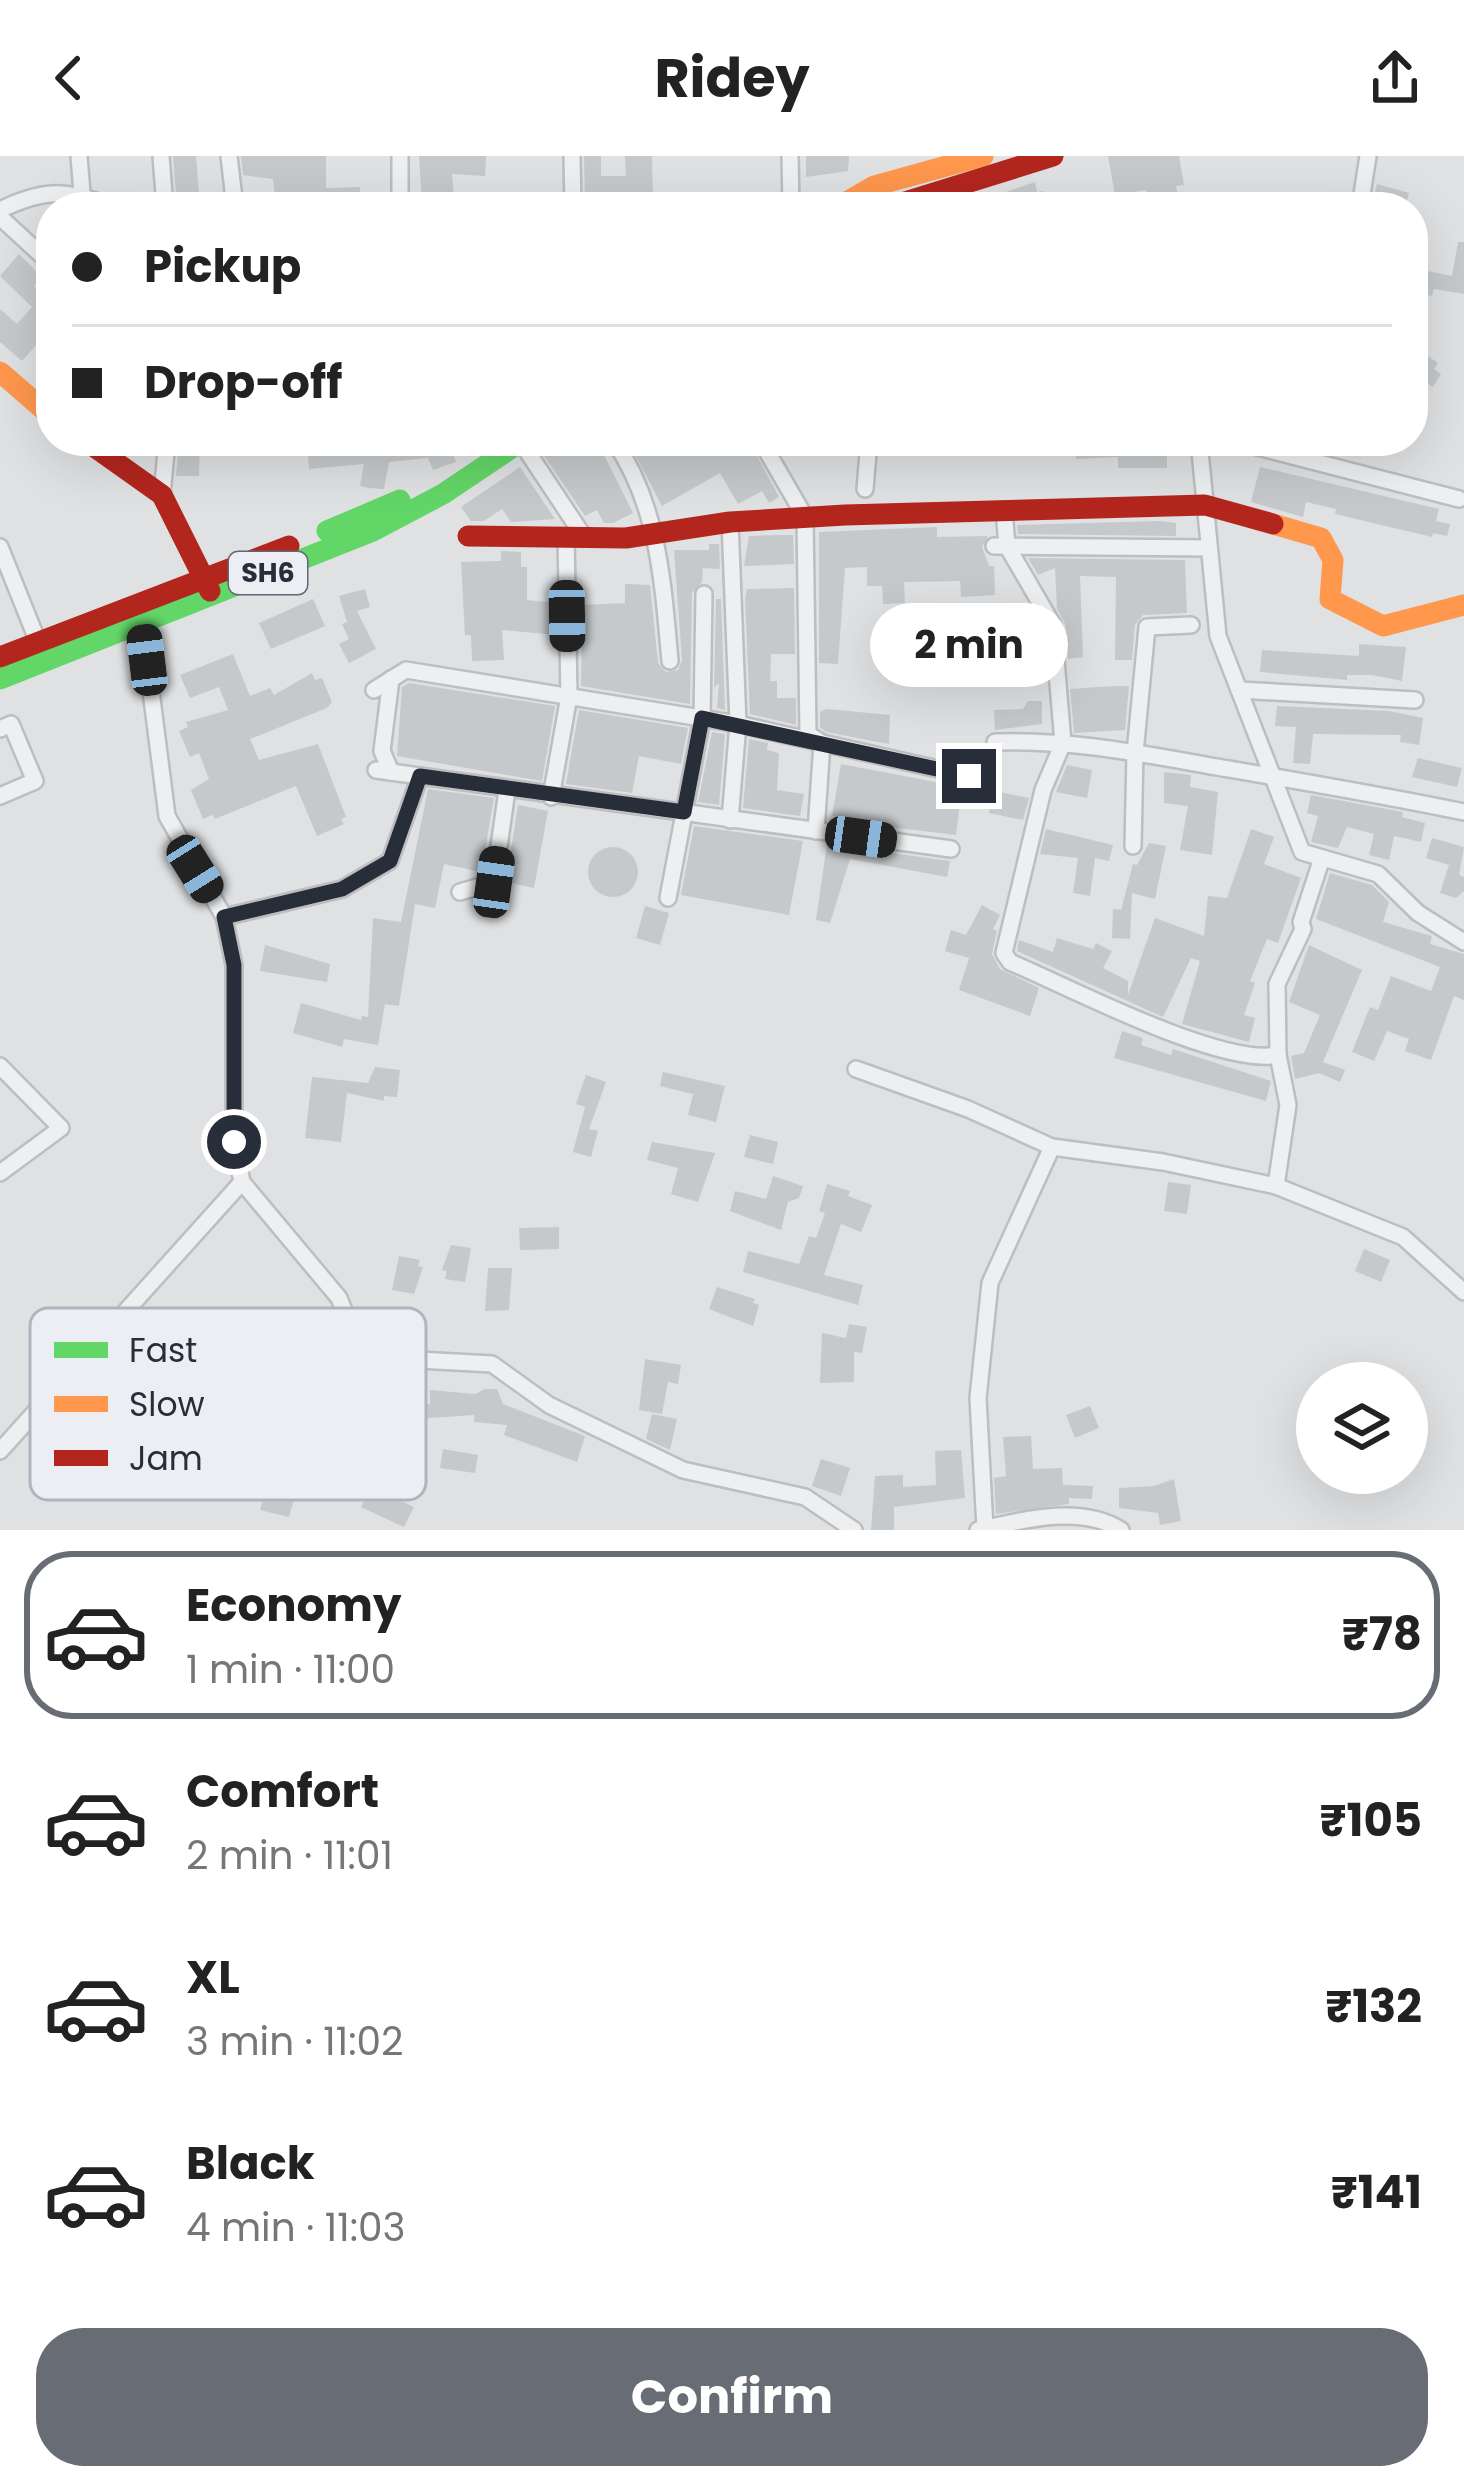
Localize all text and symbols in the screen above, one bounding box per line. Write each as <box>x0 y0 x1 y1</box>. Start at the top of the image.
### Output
text: Ridey <box>654 40 810 116</box>
icon: back <box>36 45 102 111</box>
icon: share <box>1362 45 1428 111</box>
text: Pickup <box>144 235 301 298</box>
text: Drop-off <box>144 351 342 414</box>
road number: SH6 <box>229 552 307 594</box>
car <box>548 580 586 652</box>
callout: 2 min <box>870 602 1068 686</box>
text: 2 min <box>914 617 1024 672</box>
car <box>125 622 169 698</box>
route end <box>942 749 996 803</box>
car <box>823 814 899 860</box>
car <box>161 829 229 909</box>
car <box>471 844 517 920</box>
route start <box>207 1115 261 1169</box>
legend <box>30 1308 426 1500</box>
text: Fast <box>129 1327 197 1374</box>
map controls <box>1296 1362 1428 1494</box>
button: layers <box>1296 1362 1428 1494</box>
text: Slow <box>129 1381 205 1428</box>
text: Jam <box>129 1435 203 1482</box>
text: Economy <box>186 1574 401 1637</box>
icon: car <box>42 1581 150 1689</box>
text: ₹78 <box>1342 1603 1422 1666</box>
text: 1 min · 11:00 <box>186 1642 395 1697</box>
text: Comfort <box>186 1760 379 1823</box>
icon: car <box>42 1767 150 1875</box>
text: ₹105 <box>1320 1789 1422 1852</box>
text: 2 min · 11:01 <box>186 1828 393 1883</box>
text: XL <box>186 1946 240 2009</box>
icon: car <box>42 1953 150 2061</box>
text: ₹132 <box>1325 1975 1422 2038</box>
text: 3 min · 11:02 <box>186 2014 403 2069</box>
text: Black <box>186 2132 315 2195</box>
icon: car <box>42 2139 150 2247</box>
text: ₹141 <box>1331 2161 1422 2224</box>
text: 4 min · 11:03 <box>186 2200 406 2255</box>
button: Confirm <box>36 2328 1428 2466</box>

